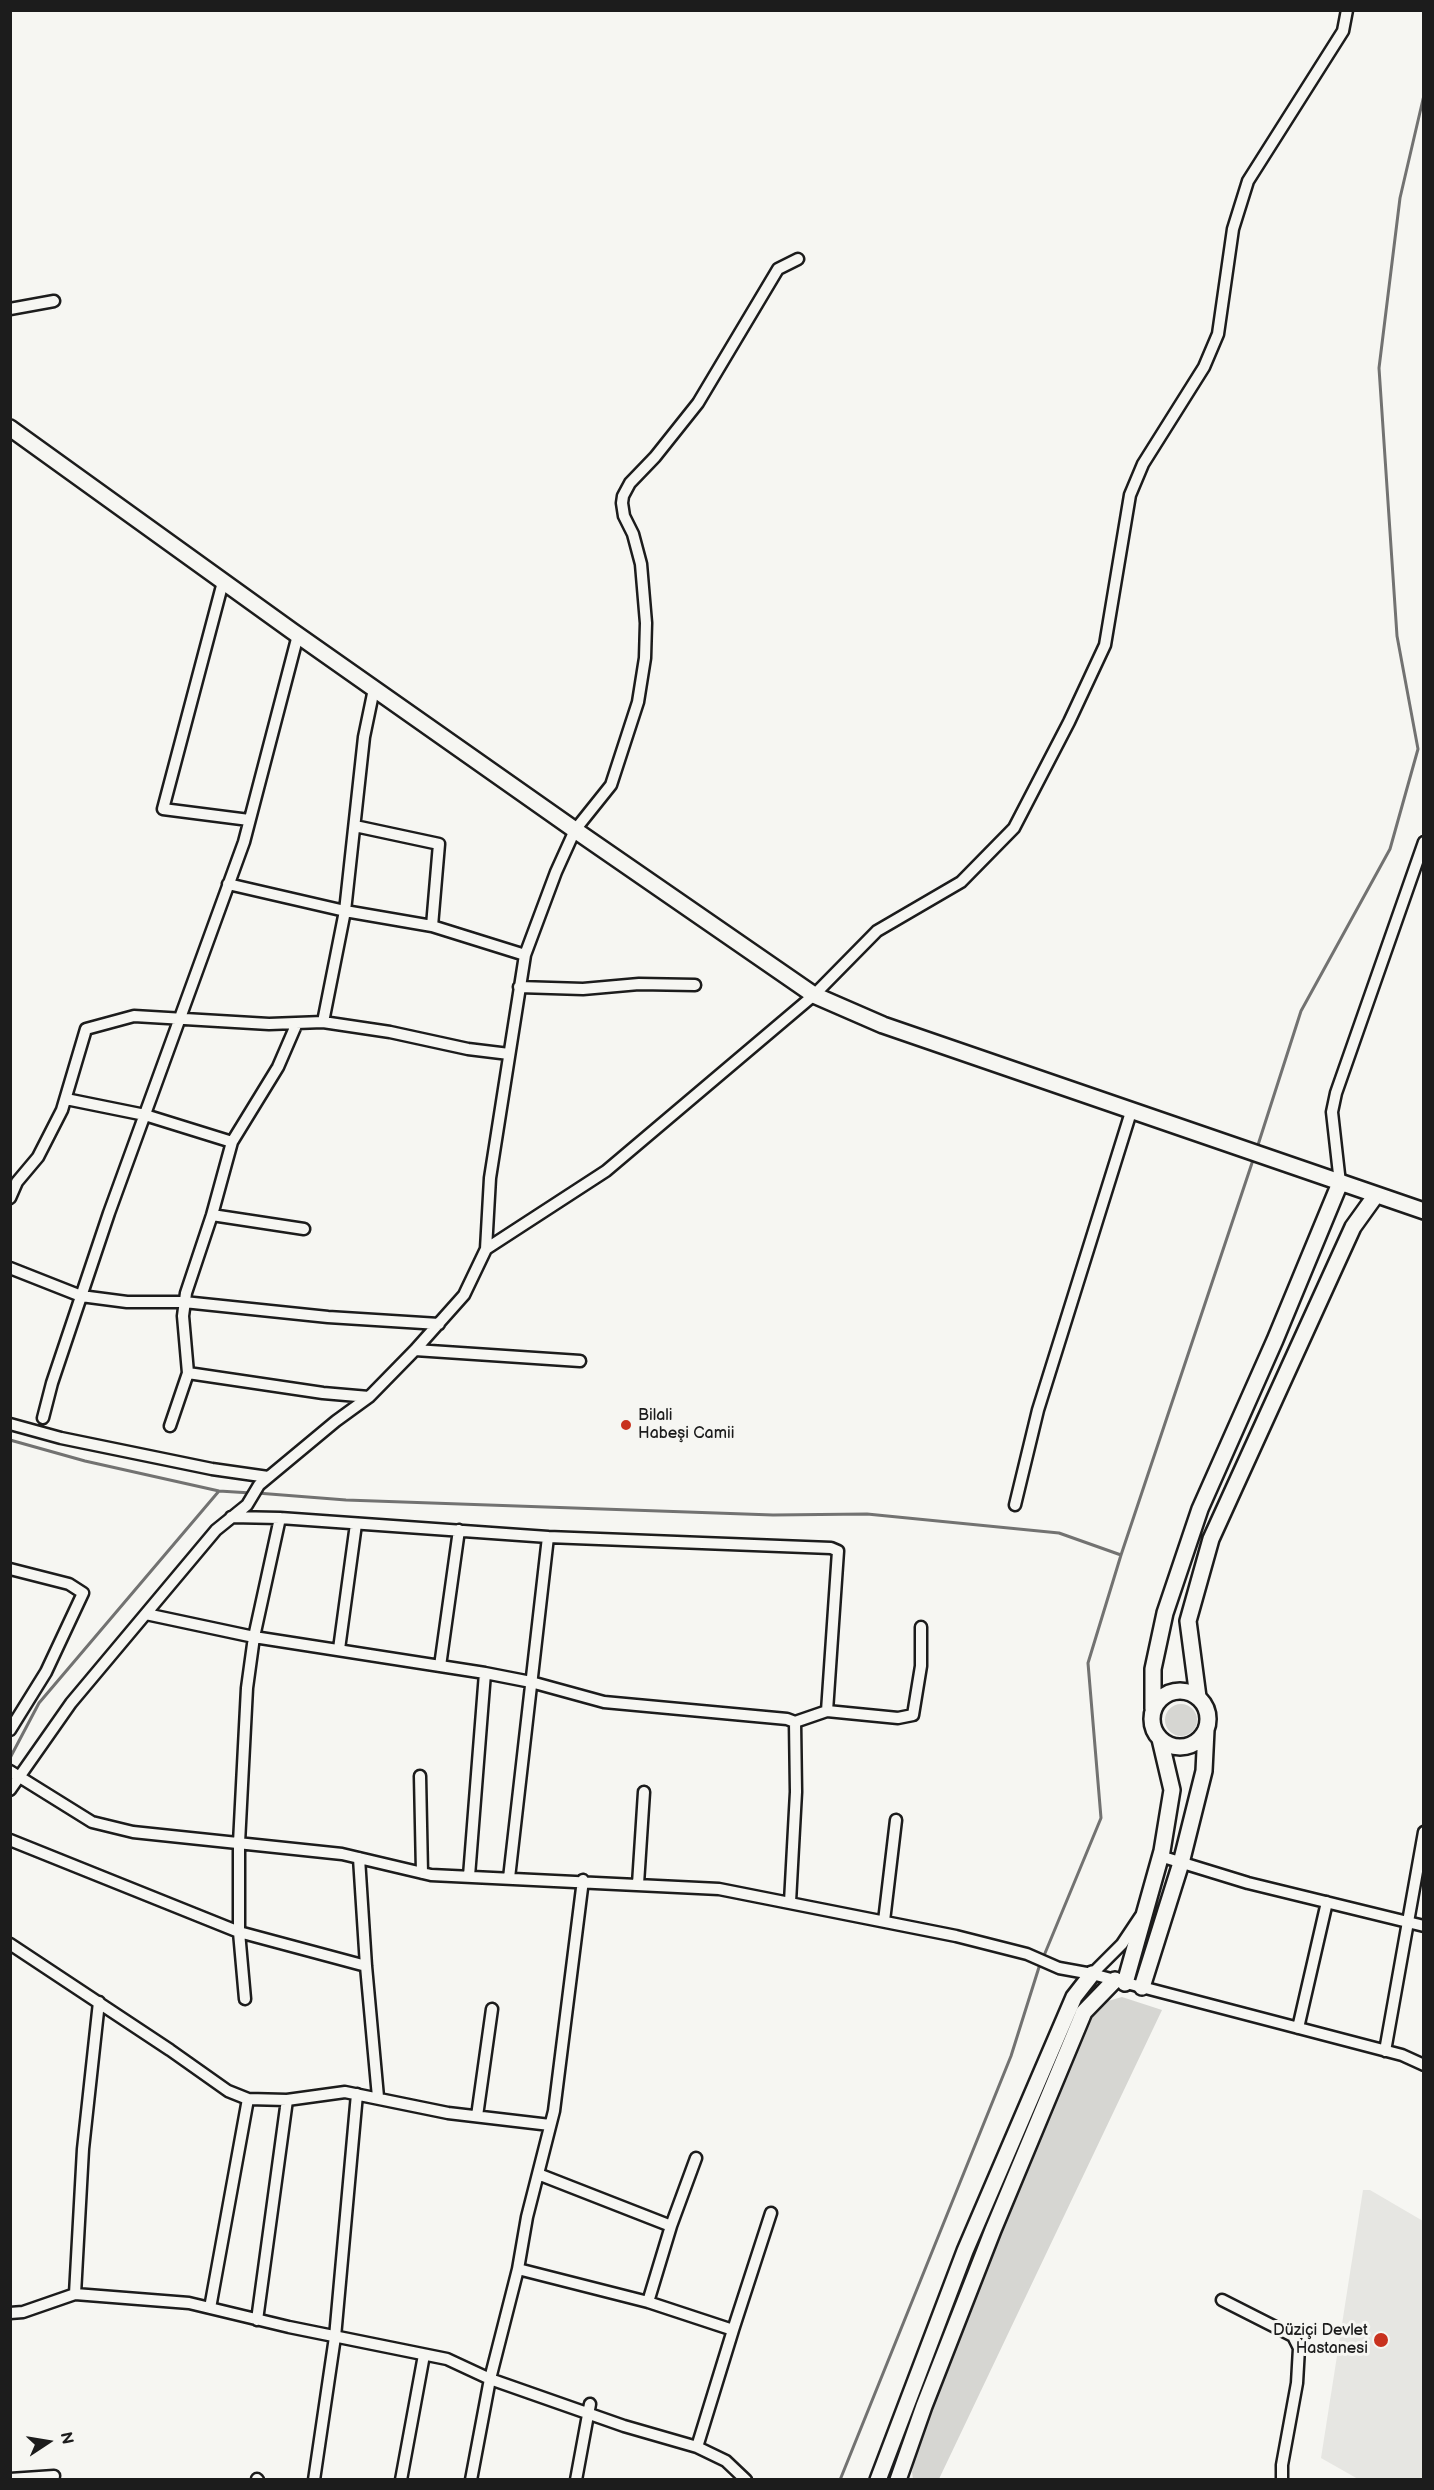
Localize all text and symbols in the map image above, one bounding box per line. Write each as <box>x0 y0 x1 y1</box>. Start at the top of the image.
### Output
place label: Bilali Habeşi Camii <box>638 1406 734 1444</box>
marker: Bilali Habeşi Camii <box>619 1418 633 1432</box>
place label: Düziçi Devlet Hastanesi <box>1273 2321 1368 2359</box>
marker: Düziçi Devlet Hastanesi <box>1372 2331 1390 2349</box>
north arrow <box>18 2412 78 2472</box>
text: N <box>56 2430 77 2446</box>

